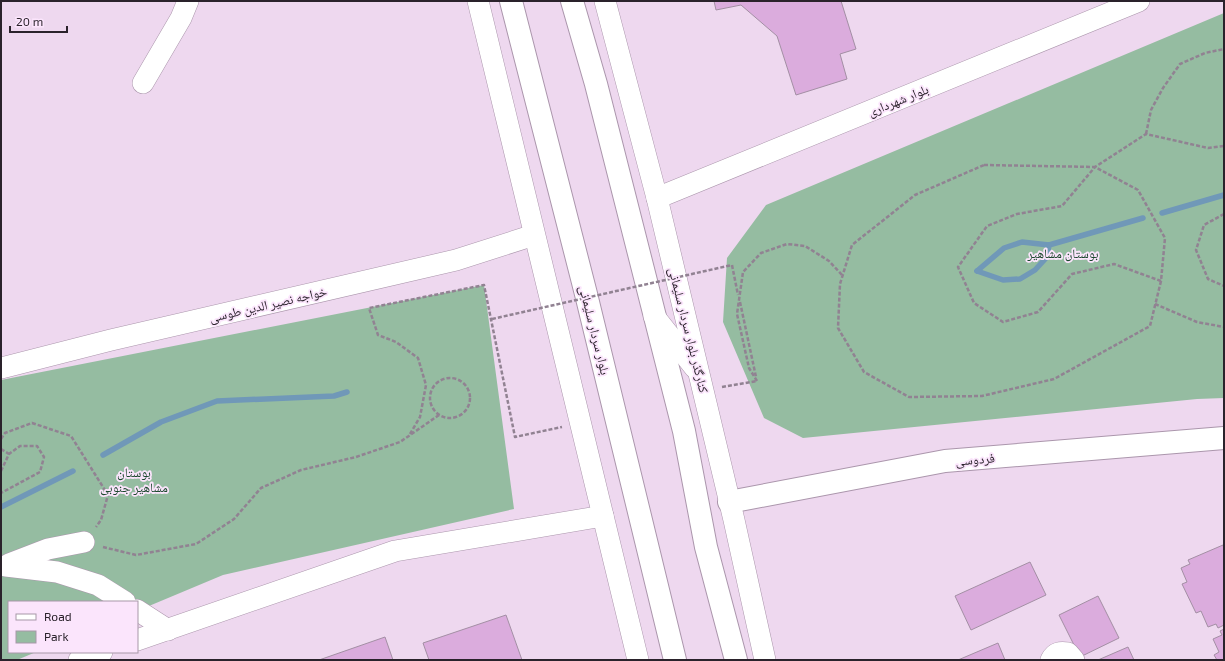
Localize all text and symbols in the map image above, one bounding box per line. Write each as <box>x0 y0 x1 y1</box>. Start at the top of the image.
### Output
scale bar <box>10 8 67 34</box>
text: 20 m <box>16 14 43 28</box>
street label: بلوار شهرداری <box>865 81 931 120</box>
park label: بوستان مشاهیر <box>1026 245 1099 262</box>
street label: کنارگذر بلوار سردار سلیمانی <box>665 266 712 395</box>
street label: خواجه نصیر الدین طوسی <box>208 283 329 326</box>
street label: بلوار سردار سلیمانی <box>575 284 614 377</box>
street label: فردوسی <box>955 449 996 470</box>
park label: بوستان مشاهیر جنوبی <box>100 464 168 496</box>
legend <box>8 601 138 653</box>
text: Road <box>44 609 72 623</box>
text: Park <box>44 629 69 643</box>

